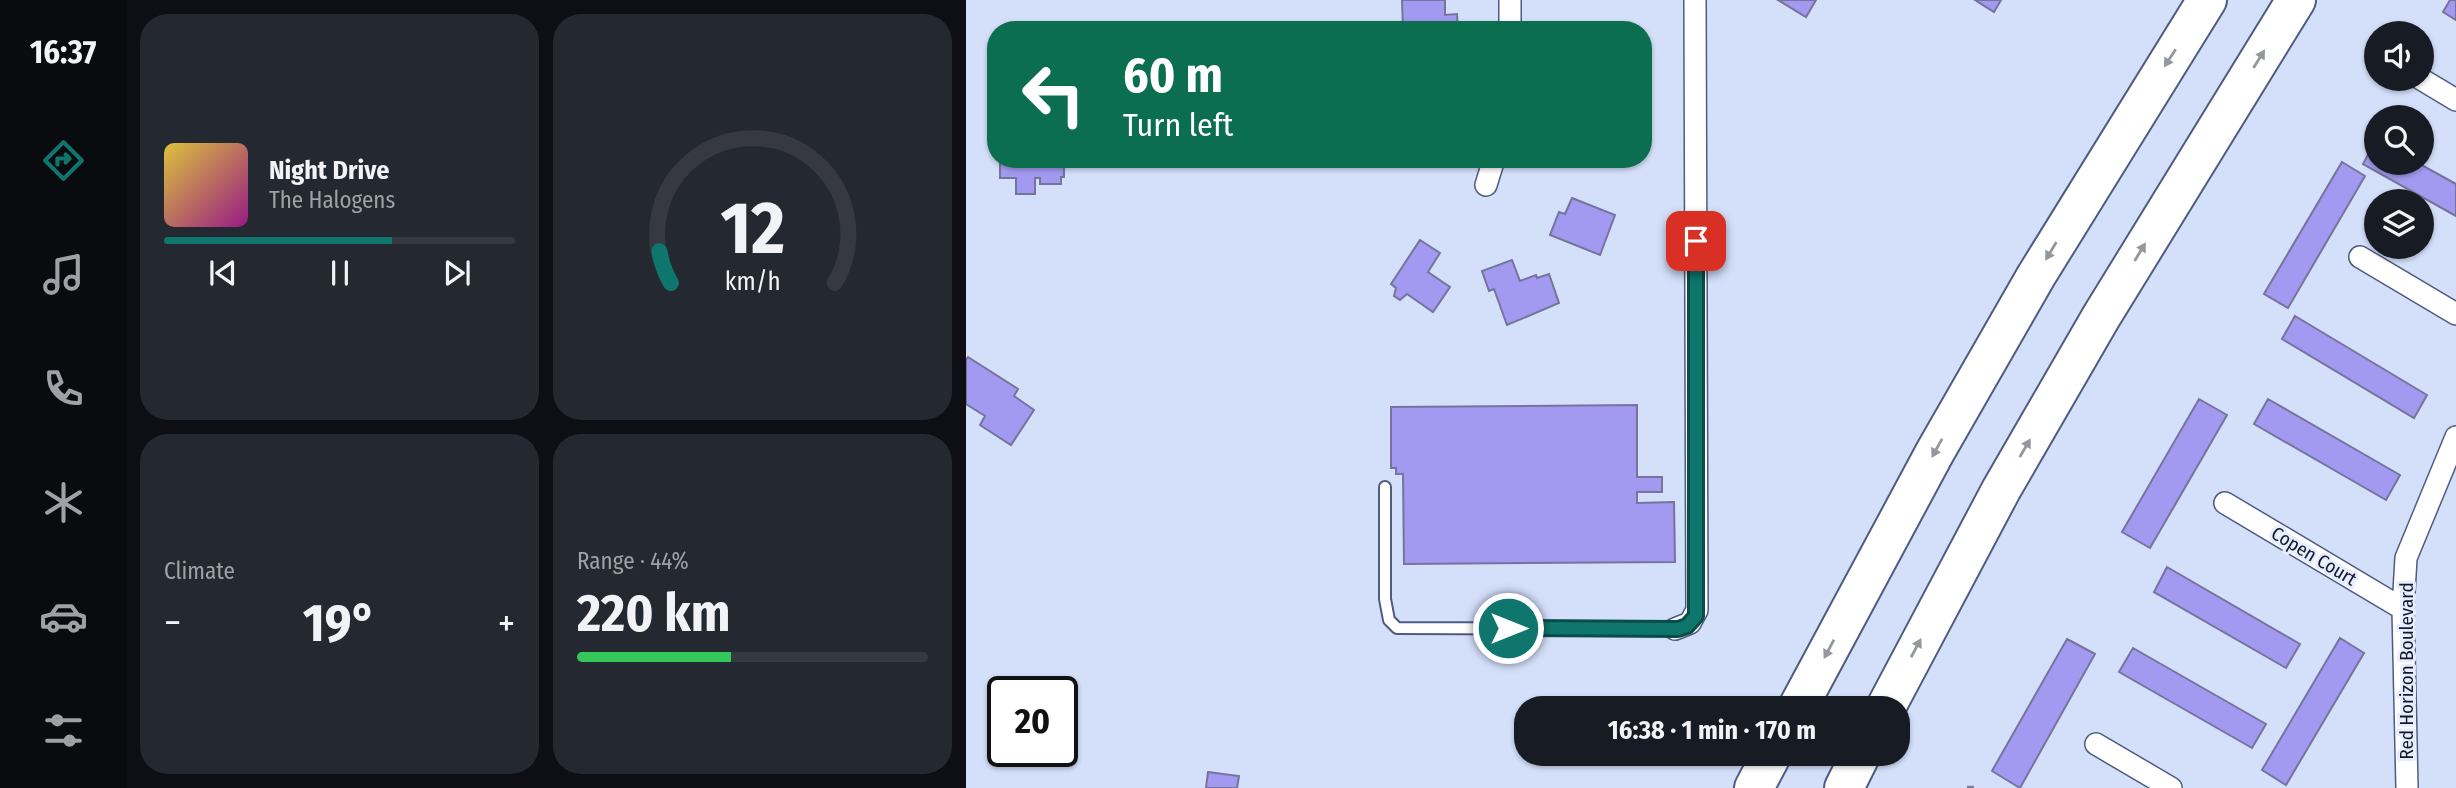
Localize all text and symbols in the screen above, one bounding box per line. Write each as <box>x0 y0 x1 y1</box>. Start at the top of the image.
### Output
map controls <box>2364 21 2434 259</box>
button: sound <box>2364 21 2434 91</box>
text: 16:37 <box>30 33 96 71</box>
text: 60 m <box>1123 46 1223 105</box>
one-way arrow <box>2164 48 2177 67</box>
icon: left <box>1008 49 1099 140</box>
one-way arrow <box>2253 49 2266 68</box>
button: search <box>2364 105 2434 175</box>
text: Turn left <box>1123 106 1233 144</box>
icon: directions <box>39 136 88 185</box>
text: Night Drive <box>269 155 389 186</box>
text: The Halogens <box>269 186 395 214</box>
text: 12 <box>720 186 785 273</box>
button: layers <box>2364 189 2434 259</box>
pin <box>1666 211 1726 271</box>
icon: arrive <box>1677 222 1715 260</box>
one-way arrow <box>2045 242 2058 261</box>
one-way arrow <box>2133 243 2146 262</box>
icon: music <box>39 250 88 299</box>
icon: previous <box>204 254 242 292</box>
icon: pause <box>321 254 359 292</box>
icon: next <box>438 254 476 292</box>
text: km/h <box>725 267 780 297</box>
icon: phone <box>39 364 88 413</box>
one-way arrow <box>1931 439 1943 458</box>
one-way arrow <box>2019 439 2031 458</box>
icon: climate <box>39 478 88 527</box>
street label: Copen Court <box>2267 522 2361 591</box>
text: Range · 44% <box>577 547 689 575</box>
text: Climate <box>164 557 235 585</box>
text: 220 km <box>577 582 731 645</box>
street label: Red Horizon Boulevard <box>2395 582 2418 760</box>
position arrow <box>1471 591 1545 665</box>
icon: car <box>39 592 88 641</box>
text: 19° <box>303 592 376 655</box>
text: − <box>164 600 181 646</box>
text: + <box>498 600 515 646</box>
one-way arrow <box>1910 638 1922 658</box>
one-way arrow <box>1823 639 1835 658</box>
speed limit sign: 20 <box>987 676 1078 767</box>
icon: filters <box>39 706 88 755</box>
text: 16:38 · 1 min · 170 m <box>1608 715 1816 746</box>

